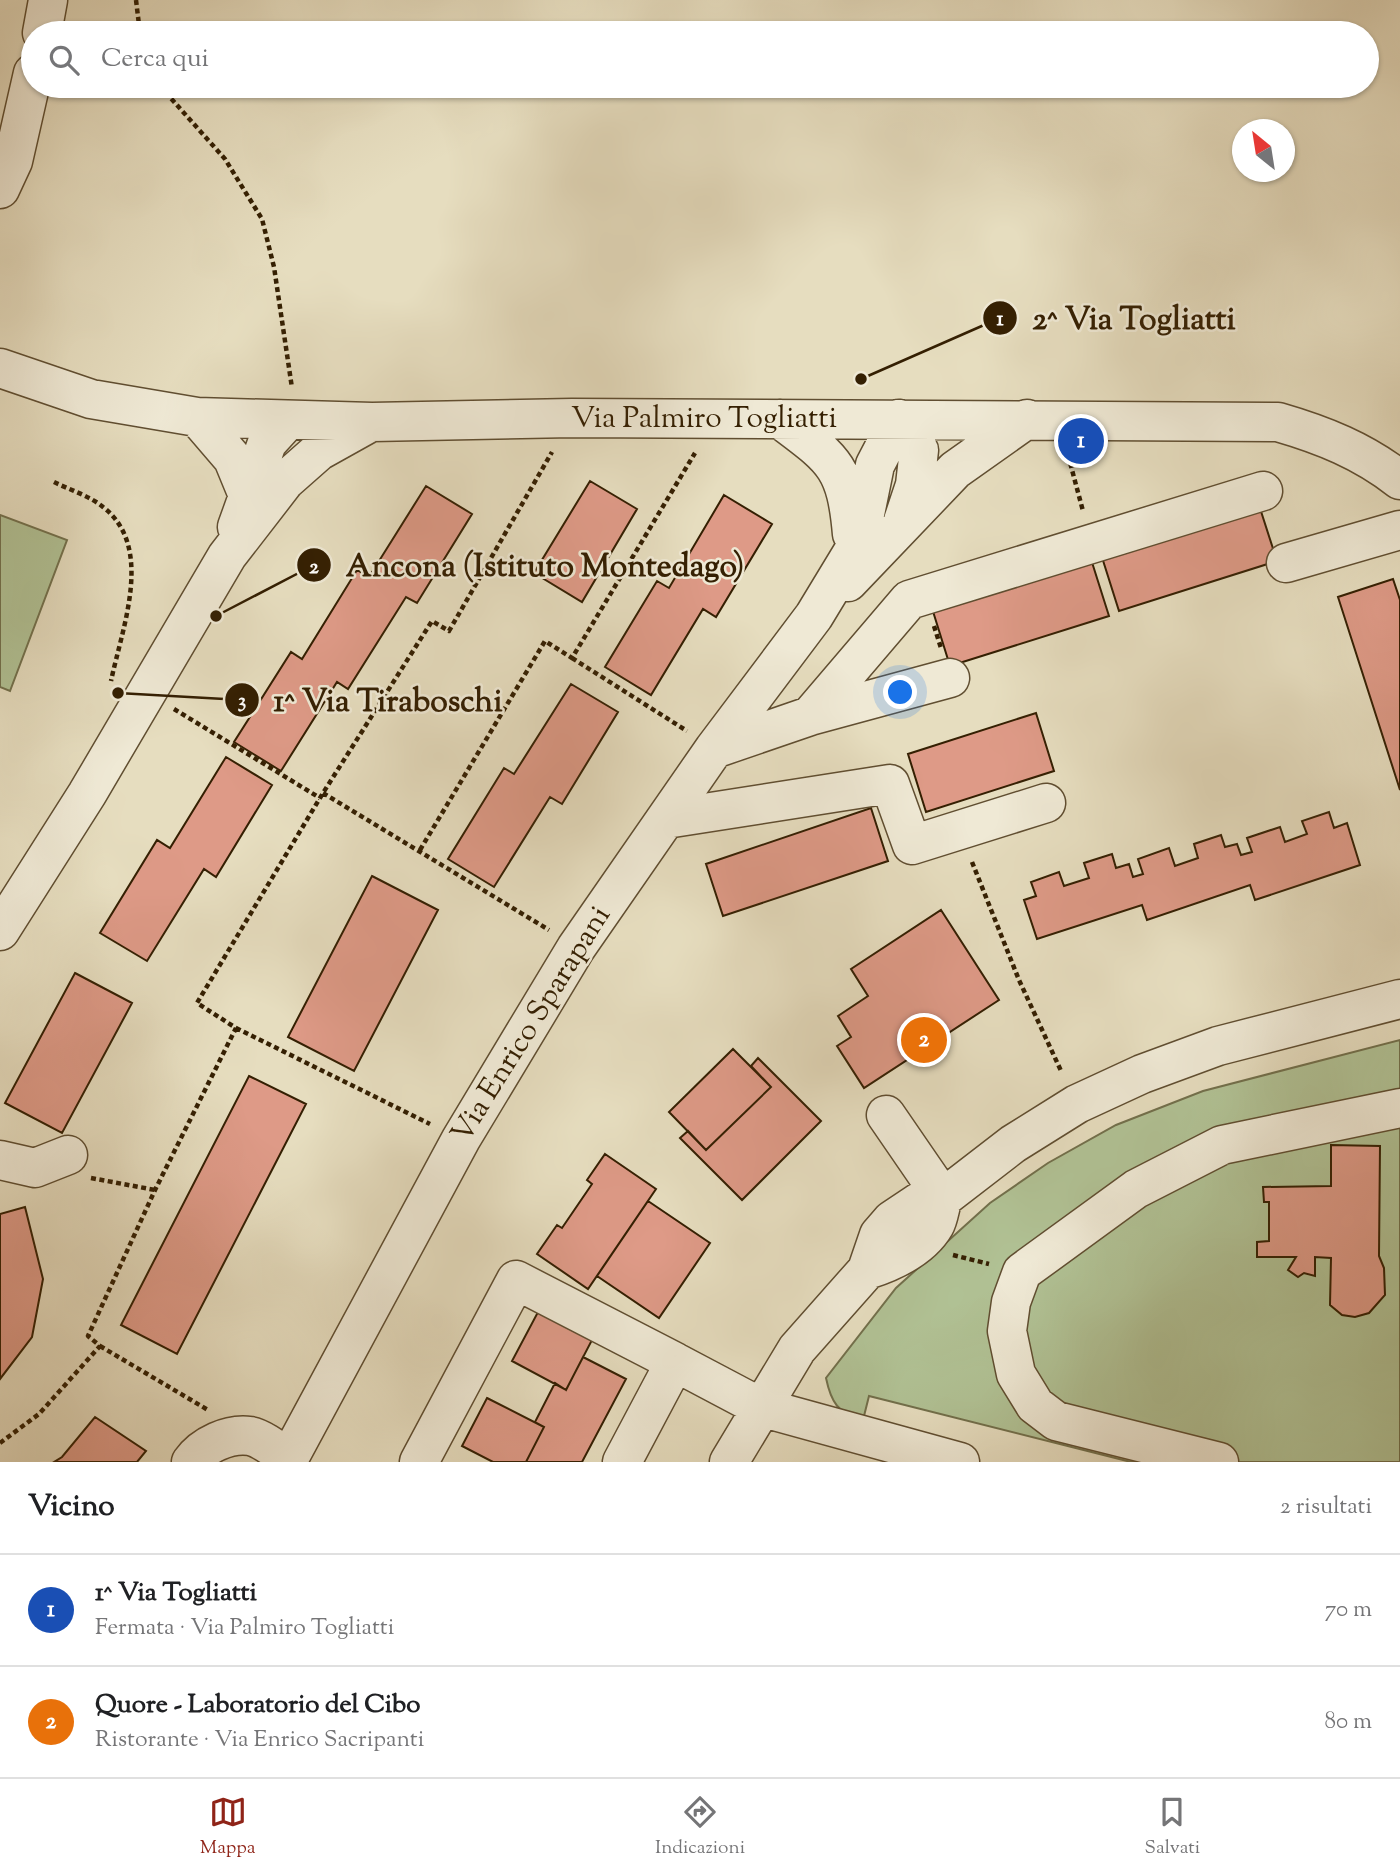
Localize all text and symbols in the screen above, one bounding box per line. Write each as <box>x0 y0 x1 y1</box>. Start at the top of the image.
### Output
search box <box>21 21 1379 98</box>
icon: search <box>45 41 83 79</box>
text: Cerca qui <box>101 41 209 78</box>
north arrow <box>1232 119 1295 182</box>
callout: 2^ Via Togliatti <box>983 291 1249 344</box>
text: 2^ Via Togliatti <box>1032 298 1236 344</box>
text: 1 <box>996 305 1004 335</box>
street label: Via Palmiro Togliatti <box>571 398 837 441</box>
pin: 1 <box>1058 415 1104 467</box>
callout: Ancona (Istituto Montedago) <box>297 539 758 592</box>
text: Ancona (Istituto Montedago) <box>346 545 744 591</box>
text: 2 <box>309 553 319 583</box>
callout: 1^ Via Tiraboschi <box>224 673 516 726</box>
your location <box>883 675 917 709</box>
text: 1^ Via Tiraboschi <box>274 680 503 726</box>
text: 3 <box>238 687 246 717</box>
street label: Via Enrico Sparapani <box>442 898 622 1152</box>
pin: 2 <box>901 1014 947 1066</box>
text: Vicino <box>28 1486 115 1529</box>
text: 2 risultati <box>1280 1491 1372 1524</box>
text: 1^ Via Togliatti <box>95 1575 257 1612</box>
text: 1 <box>47 1594 55 1627</box>
text: 70 m <box>1325 1594 1372 1627</box>
text: Fermata · Via Palmiro Togliatti <box>95 1612 394 1645</box>
text: Quore - Laboratorio del Cibo <box>95 1687 420 1724</box>
text: 2 <box>46 1706 56 1739</box>
text: 80 m <box>1324 1706 1372 1739</box>
text: Ristorante · Via Enrico Sacripanti <box>95 1724 424 1757</box>
tab: Mappa <box>200 1793 255 1862</box>
tab: Indicazioni <box>655 1793 745 1862</box>
tab: Salvati <box>1145 1793 1200 1862</box>

